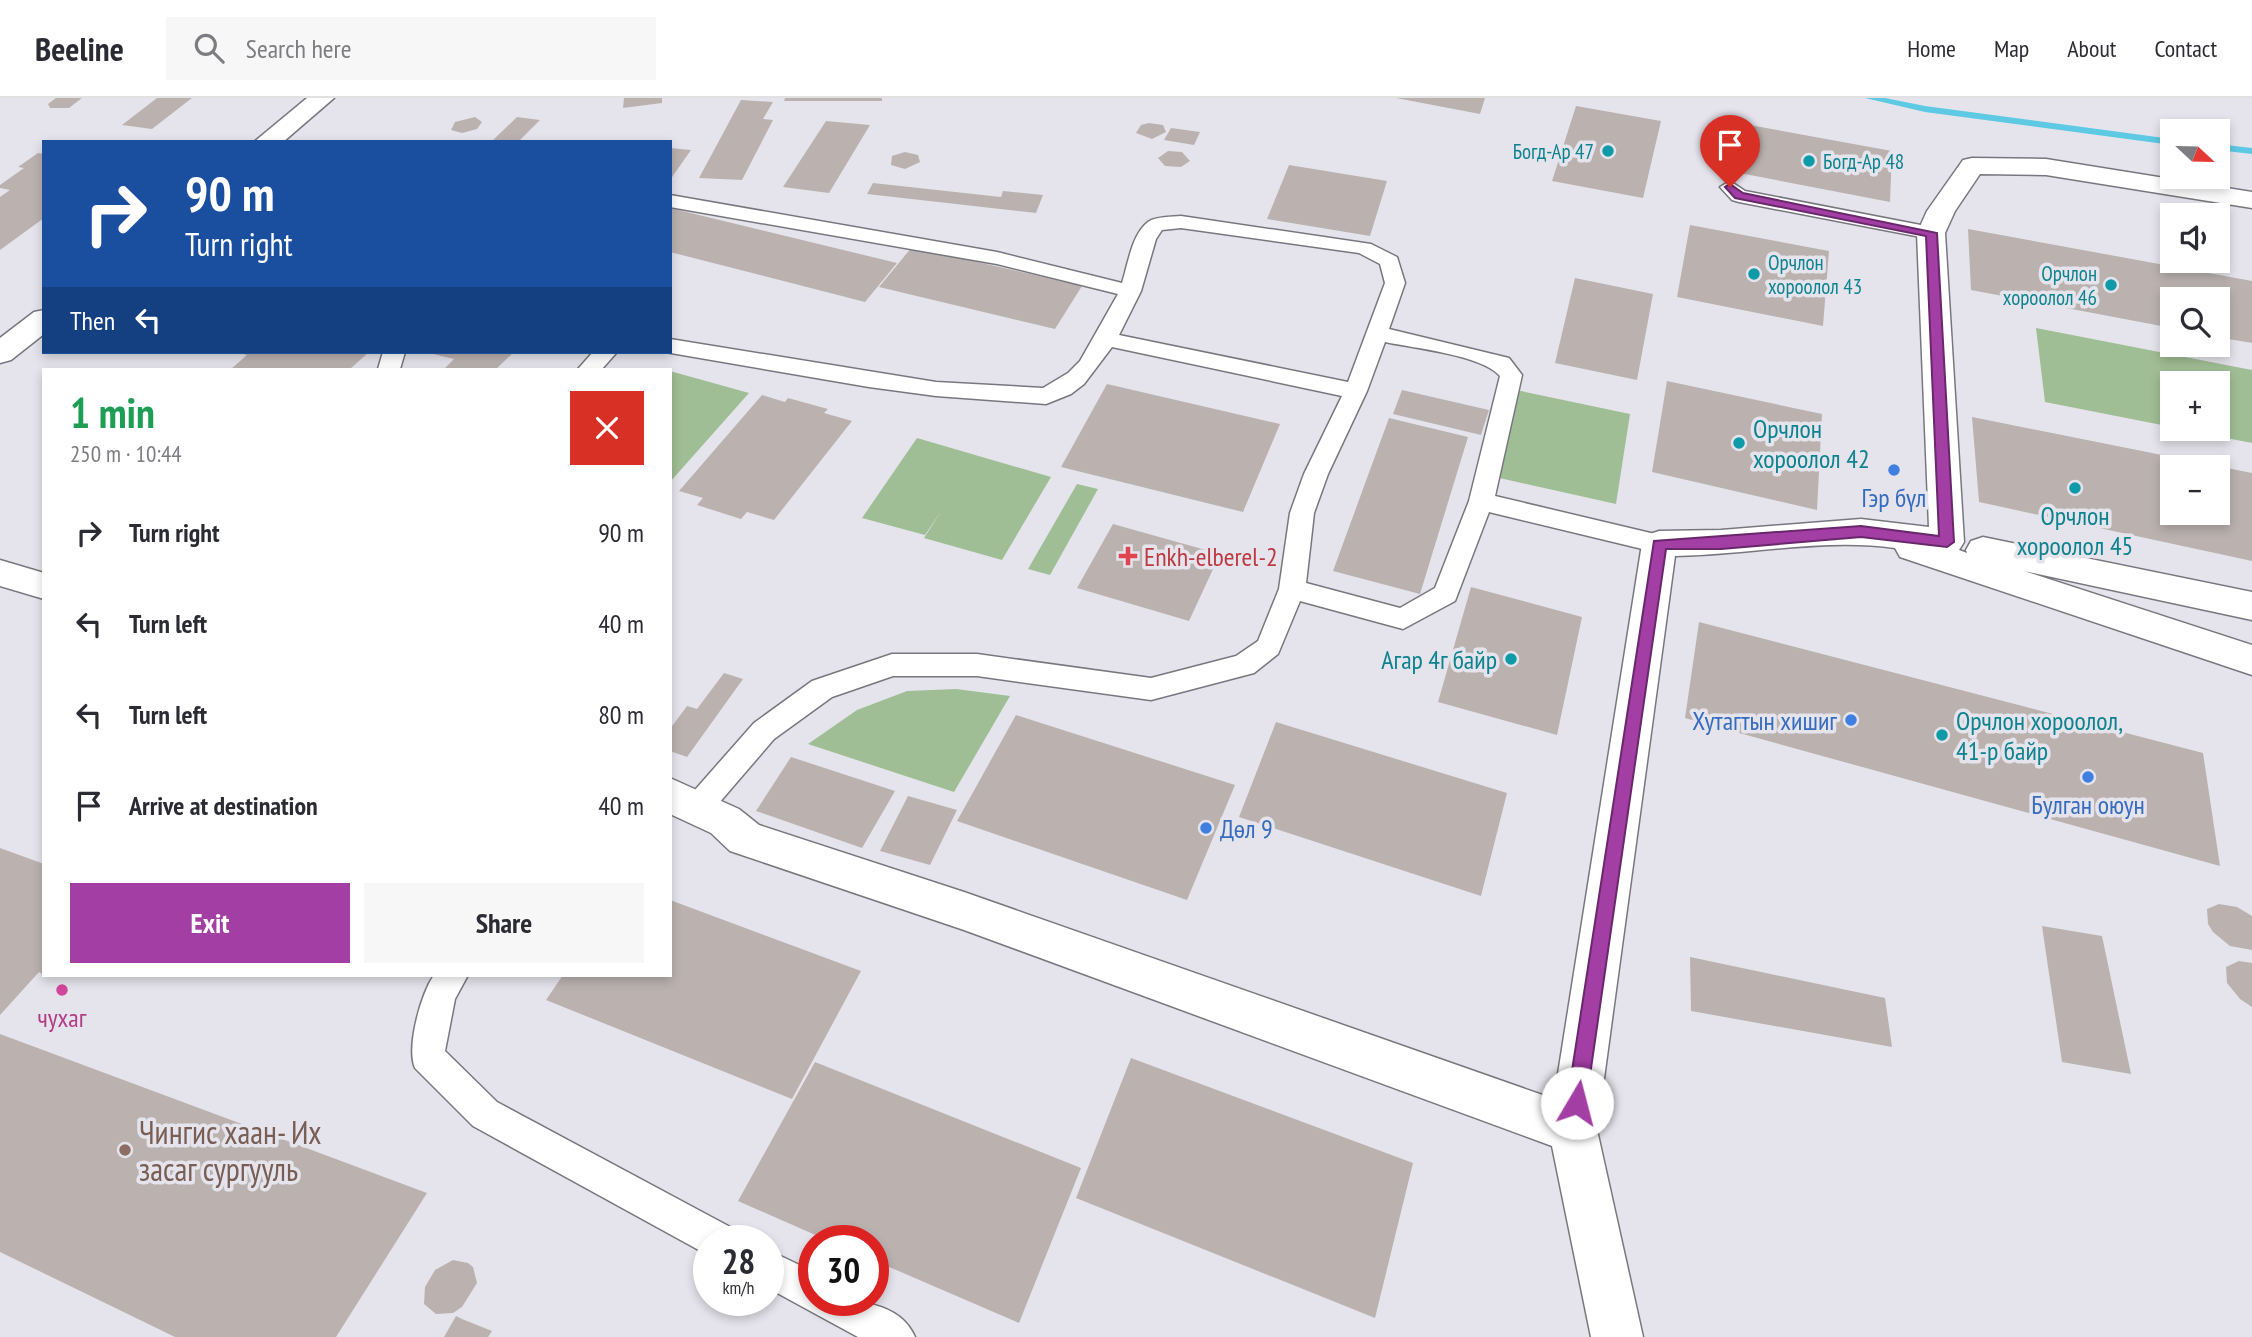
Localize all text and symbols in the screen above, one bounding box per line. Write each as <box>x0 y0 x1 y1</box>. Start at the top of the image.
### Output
search box <box>166 17 656 80</box>
text: Beeline <box>35 27 124 70</box>
icon: search <box>190 29 228 67</box>
text: Search here <box>246 32 351 65</box>
text: Home <box>1907 33 1956 64</box>
text: Map <box>1994 33 2029 64</box>
text: About <box>2067 33 2116 64</box>
text: Contact <box>2154 33 2217 64</box>
pin <box>1700 115 1760 187</box>
north arrow <box>2160 119 2230 189</box>
map controls <box>2160 119 2230 525</box>
icon: arrive <box>1711 126 1749 164</box>
place label: Богд-Ар 47 <box>1513 138 1594 165</box>
marker: Богд-Ар 47 <box>1600 143 1616 159</box>
place label: Богд-Ар 48 <box>1823 148 1904 175</box>
marker: Богд-Ар 48 <box>1801 153 1817 169</box>
text: 90 m <box>185 161 274 225</box>
icon: right <box>70 168 161 259</box>
button: sound <box>2160 203 2230 273</box>
text: Turn right <box>185 223 293 265</box>
place label: Орчлон хороолол 43 <box>1768 249 1862 300</box>
place label: Орчлон хороолол 46 <box>2003 260 2097 311</box>
marker: Орчлон хороолол 43 <box>1746 266 1762 282</box>
marker: Орчлон хороолол 46 <box>2103 277 2119 293</box>
button: search <box>2160 287 2230 357</box>
icon: left <box>129 301 167 339</box>
text: Then <box>70 304 115 337</box>
button: + <box>2160 371 2230 441</box>
text: 1 min <box>70 385 155 440</box>
button: close <box>570 391 644 465</box>
place label: Орчлон хороолол 42 <box>1753 412 1870 475</box>
marker: Орчлон хороолол 42 <box>1731 435 1747 451</box>
text: 250 m · 10:44 <box>70 439 182 468</box>
button: − <box>2160 455 2230 525</box>
marker: Гэр бүл <box>1886 462 1902 478</box>
marker: Орчлон хороолол 45 <box>2067 480 2083 496</box>
place label: Гэр бүл <box>1862 481 1926 514</box>
place label: Орчлон хороолол 45 <box>2017 499 2133 562</box>
icon: right <box>70 514 108 552</box>
text: Turn right <box>129 516 220 549</box>
text: 90 m <box>598 516 644 549</box>
place label: Enkh-elberel-2 <box>1144 540 1278 573</box>
marker: Enkh-elberel-2 <box>1118 546 1138 566</box>
icon: left <box>70 605 108 643</box>
text: Turn left <box>129 607 207 640</box>
text: 40 m <box>598 607 644 640</box>
place label: Агар 4г байр <box>1381 643 1497 676</box>
marker: Агар 4г байр <box>1503 651 1519 667</box>
icon: left <box>70 696 108 734</box>
text: Turn left <box>129 698 207 731</box>
text: 80 m <box>598 698 644 731</box>
place label: Хутагтын хишиг <box>1692 704 1837 737</box>
place label: Орчлон хороолол, 41-р байр <box>1956 704 2123 767</box>
marker: Хутагтын хишиг <box>1843 712 1859 728</box>
marker: Орчлон хороолол, 41-р байр <box>1934 727 1950 743</box>
marker: Булган оюун <box>2080 769 2096 785</box>
icon: arrive <box>70 787 108 825</box>
place label: Булган оюун <box>2031 788 2145 821</box>
text: Arrive at destination <box>129 789 318 822</box>
text: 40 m <box>598 789 644 822</box>
place label: Дөл 9 <box>1220 812 1273 845</box>
marker: Дөл 9 <box>1198 820 1214 836</box>
button: Exit <box>70 883 350 963</box>
button: Share <box>364 883 644 963</box>
marker: чухаг <box>54 982 70 998</box>
place label: чухаг <box>38 1001 87 1034</box>
position arrow <box>1540 1066 1614 1140</box>
place label: Чингис хаан- Их засаг сургууль <box>139 1111 322 1190</box>
marker: Чингис хаан- Их засаг сургууль <box>117 1142 133 1158</box>
speed limit sign: 30 <box>798 1225 889 1316</box>
text: 28 <box>722 1238 755 1284</box>
text: km/h <box>723 1276 754 1299</box>

